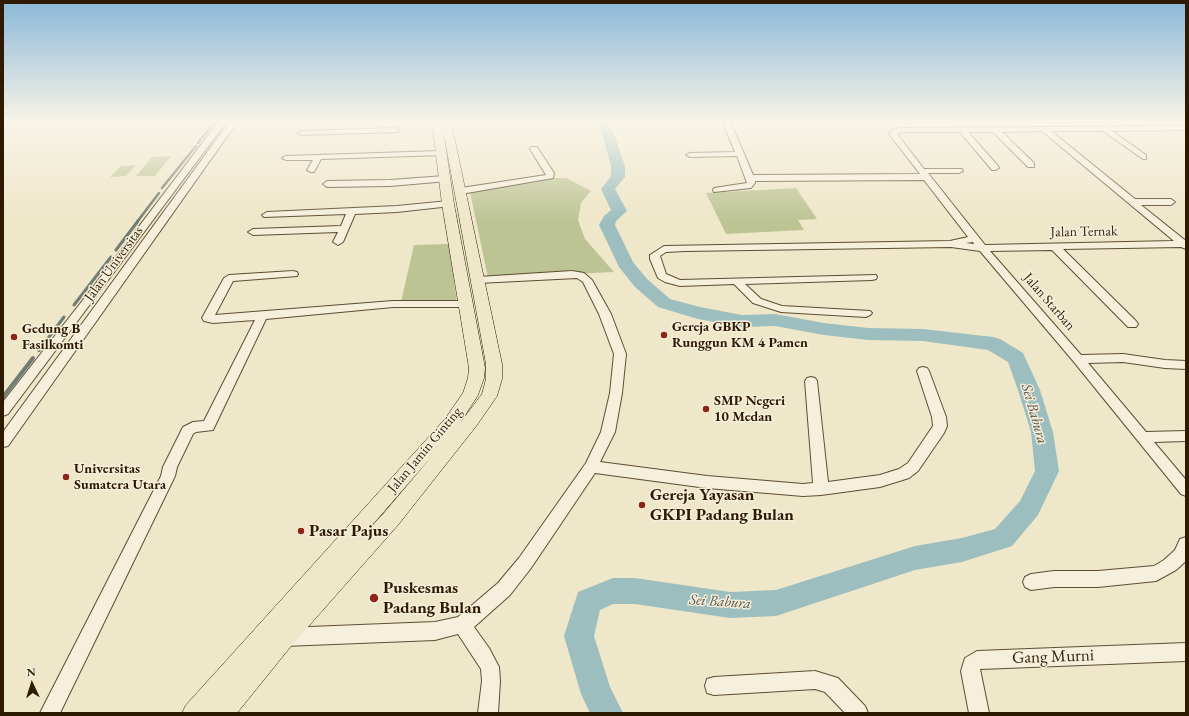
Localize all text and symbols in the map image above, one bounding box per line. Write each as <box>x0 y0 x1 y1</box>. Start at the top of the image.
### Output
street label: Jalan Universitas <box>81 223 147 305</box>
street label: Jalan Ternak <box>1050 223 1118 241</box>
street label: Jalan Starban <box>1020 270 1078 334</box>
place label: Gereja GBKP Runggun KM 4 Pamen <box>672 319 808 352</box>
place label: Gedung B Fasilkomti <box>22 321 83 354</box>
marker: Gereja GBKP Runggun KM 4 Pamen <box>659 330 669 340</box>
marker: Gedung B Fasilkomti <box>9 332 19 342</box>
water label: Sei Babura <box>1017 382 1051 446</box>
place label: SMP Negeri 10 Medan <box>714 393 785 426</box>
street label: Jalan Jamin Ginting <box>384 404 466 496</box>
marker: SMP Negeri 10 Medan <box>701 404 711 414</box>
place label: Universitas Sumatera Utara <box>74 461 166 494</box>
marker: Universitas Sumatera Utara <box>61 472 71 482</box>
place label: Gereja Yayasan GKPI Padang Bulan <box>650 485 794 525</box>
marker: Gereja Yayasan GKPI Padang Bulan <box>637 500 647 510</box>
place label: Pasar Pajus <box>309 521 388 541</box>
marker: Pasar Pajus <box>296 526 306 536</box>
place label: Puskesmas Padang Bulan <box>383 578 481 618</box>
water label: Sei Babura <box>689 591 751 613</box>
marker: Puskesmas Padang Bulan <box>368 592 380 604</box>
street label: Gang Murni <box>1012 645 1094 669</box>
north arrow <box>12 664 52 704</box>
text: N <box>26 665 36 679</box>

